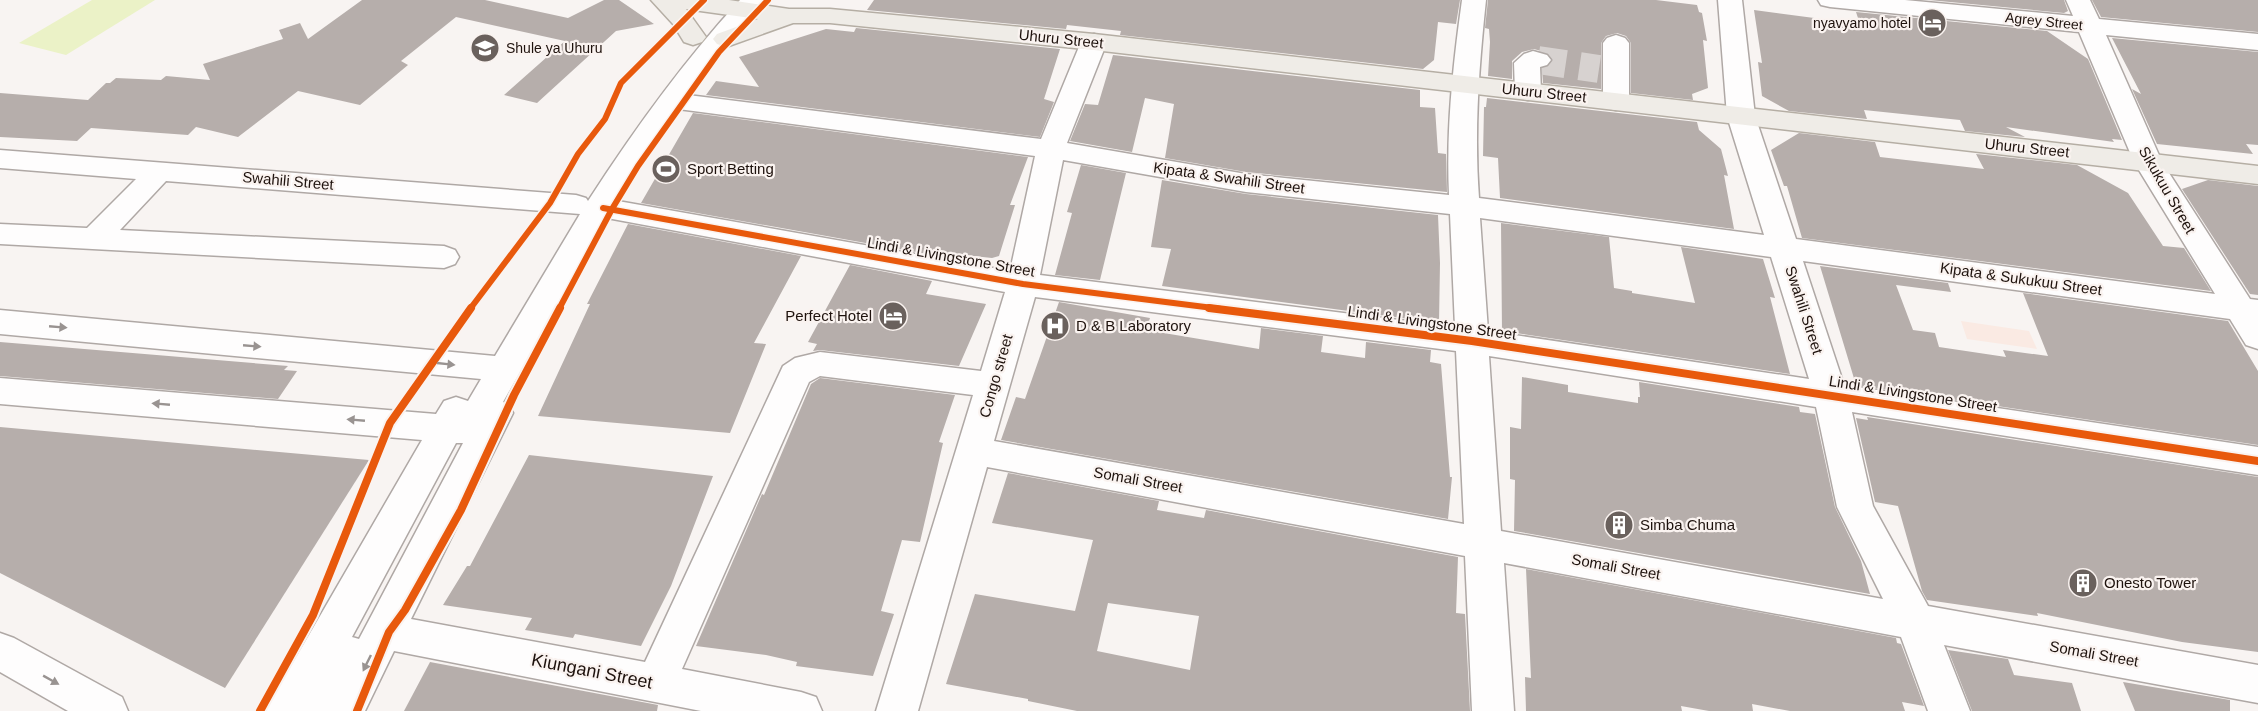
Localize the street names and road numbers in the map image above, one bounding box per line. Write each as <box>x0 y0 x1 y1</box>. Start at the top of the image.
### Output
street label: Agrey Street <box>2004 9 2084 33</box>
street label: Uhuru Street <box>1018 26 1105 51</box>
street label: Uhuru Street <box>1501 80 1588 105</box>
street label: Uhuru Street <box>1984 135 2071 160</box>
street label: Sikukuu Street <box>2136 143 2200 237</box>
street label: Kipata & Swahili Street <box>1152 158 1307 197</box>
street label: Swahili Street <box>242 168 335 193</box>
street label: Lindi & Livingstone Street <box>866 233 1037 280</box>
street label: Kipata & Sukukuu Street <box>1939 259 2104 298</box>
street label: Swahili Street <box>1782 264 1827 357</box>
street label: Lindi & Livingstone Street <box>1347 302 1518 343</box>
street label: Congo street <box>976 331 1016 419</box>
street label: Lindi & Livingstone Street <box>1828 372 1999 415</box>
street label: Somali Street <box>1092 463 1185 496</box>
street label: Somali Street <box>1570 550 1663 583</box>
street label: Somali Street <box>2048 637 2141 670</box>
street label: Kiungani Street <box>530 649 654 693</box>

